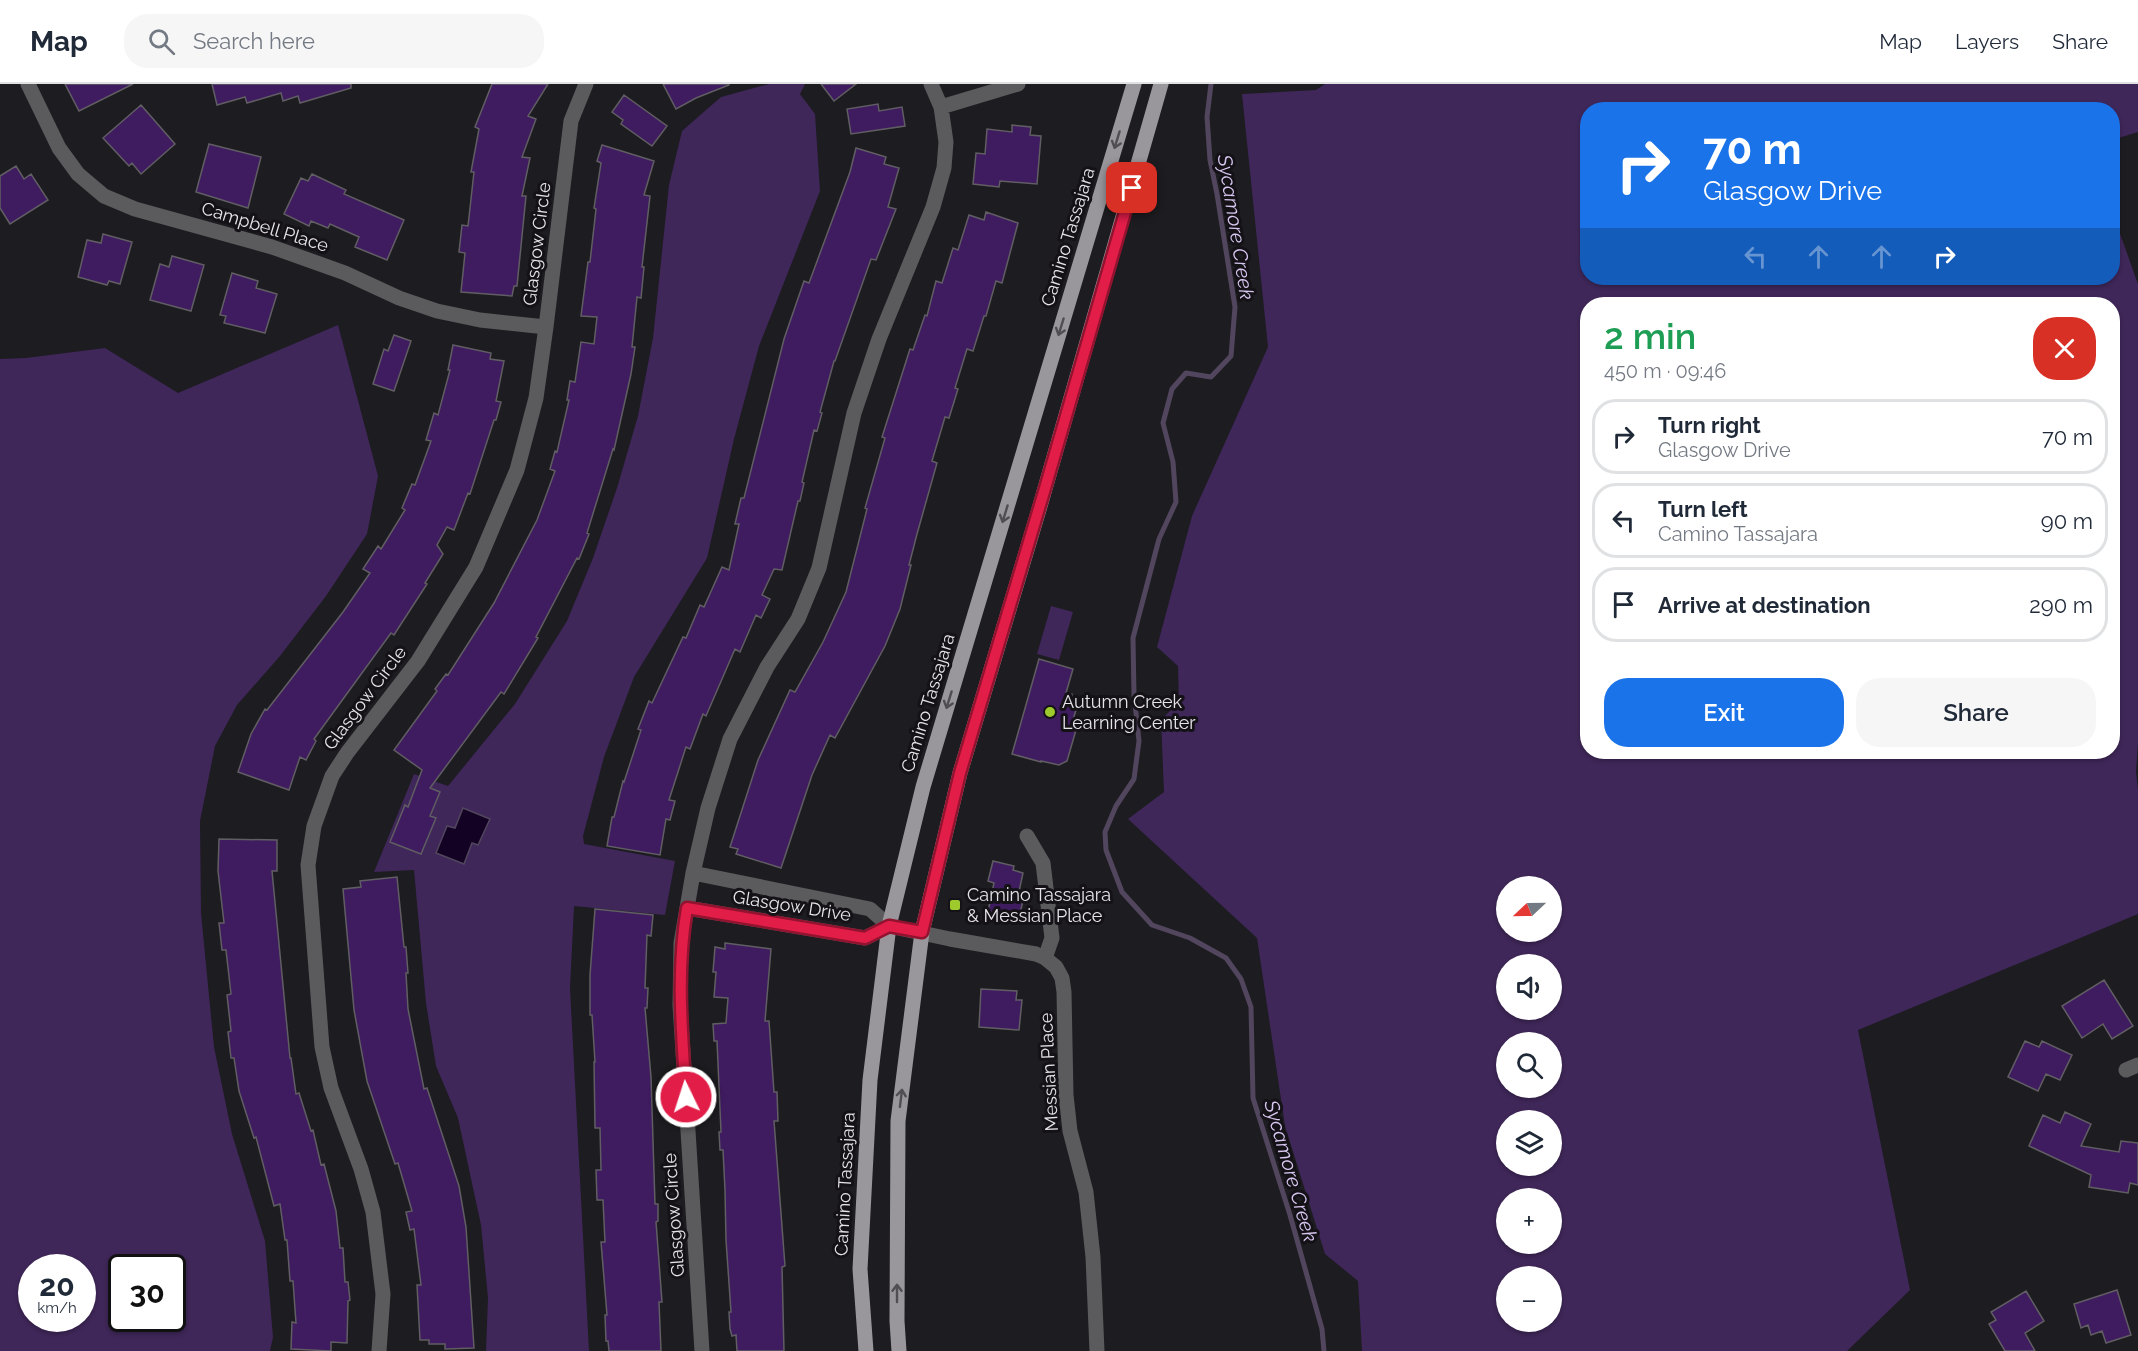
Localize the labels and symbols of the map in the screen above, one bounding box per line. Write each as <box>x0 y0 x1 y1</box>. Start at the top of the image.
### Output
one-way arrow <box>1111 130 1122 149</box>
water label: Sycamore Creek <box>1213 152 1259 302</box>
pin <box>1106 162 1157 213</box>
street label: Camino Tassajara <box>1036 165 1099 309</box>
street label: Glasgow Circle <box>519 181 555 307</box>
street label: Campbell Place <box>199 197 332 256</box>
one-way arrow <box>1055 317 1066 336</box>
one-way arrow <box>999 504 1010 523</box>
street label: Camino Tassajara <box>896 631 959 775</box>
street label: Glasgow Circle <box>319 641 411 754</box>
one-way arrow <box>943 690 954 709</box>
place label: Autumn Creek Learning Center <box>1062 691 1196 733</box>
marker: Autumn Creek Learning Center <box>1043 705 1057 719</box>
north arrow <box>1496 876 1562 942</box>
place label: Camino Tassajara & Messian Place <box>967 884 1111 926</box>
street label: Glasgow Drive <box>731 886 853 925</box>
marker: Camino Tassajara & Messian Place <box>948 898 962 912</box>
street label: Messian Place <box>1035 1012 1062 1132</box>
position arrow <box>654 1065 718 1129</box>
one-way arrow <box>896 1088 907 1108</box>
water label: Sycamore Creek <box>1259 1096 1323 1245</box>
street label: Camino Tassajara <box>830 1112 859 1256</box>
street label: Glasgow Circle <box>659 1152 688 1278</box>
speed limit sign: 30 <box>108 1254 186 1332</box>
one-way arrow <box>891 1283 903 1303</box>

